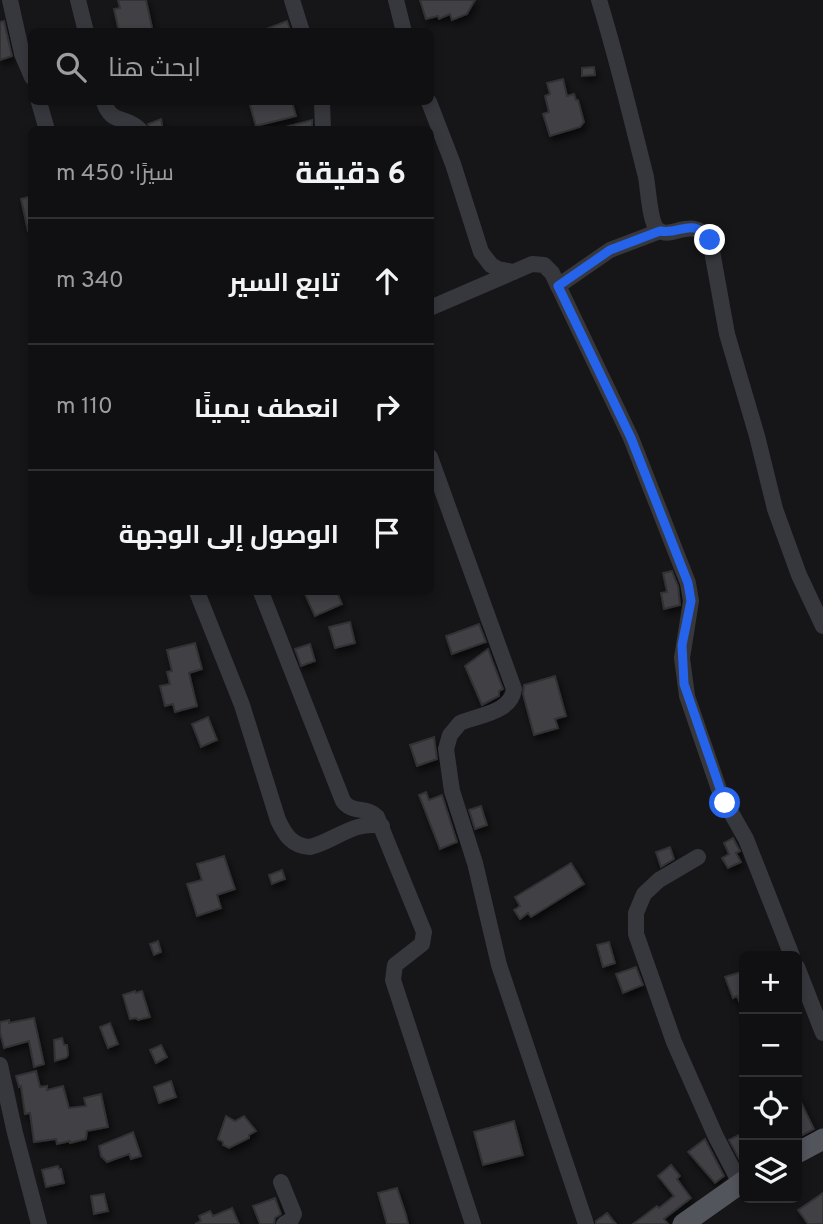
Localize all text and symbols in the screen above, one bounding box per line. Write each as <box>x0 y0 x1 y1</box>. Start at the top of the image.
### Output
search box <box>28 28 434 105</box>
icon: search <box>52 48 90 86</box>
text: ابحث هنا <box>108 53 201 86</box>
text: 6 دقيقة <box>295 157 406 194</box>
text: سيرًا · 450 m <box>56 160 174 189</box>
route end <box>694 224 725 255</box>
icon: ahead <box>368 262 406 300</box>
text: 340 m <box>56 267 124 296</box>
text: تابع السير <box>229 268 339 301</box>
icon: right <box>368 388 406 426</box>
text: 110 m <box>56 393 113 422</box>
text: انعطف يمينًا <box>194 394 339 427</box>
icon: arrive <box>368 514 406 552</box>
text: الوصول إلى الوجهة <box>119 520 339 553</box>
route start <box>709 787 740 818</box>
map controls <box>739 951 802 1203</box>
button: + <box>739 951 802 1014</box>
button: − <box>739 1014 802 1077</box>
button: locate <box>739 1077 802 1140</box>
button: layers <box>739 1140 802 1203</box>

